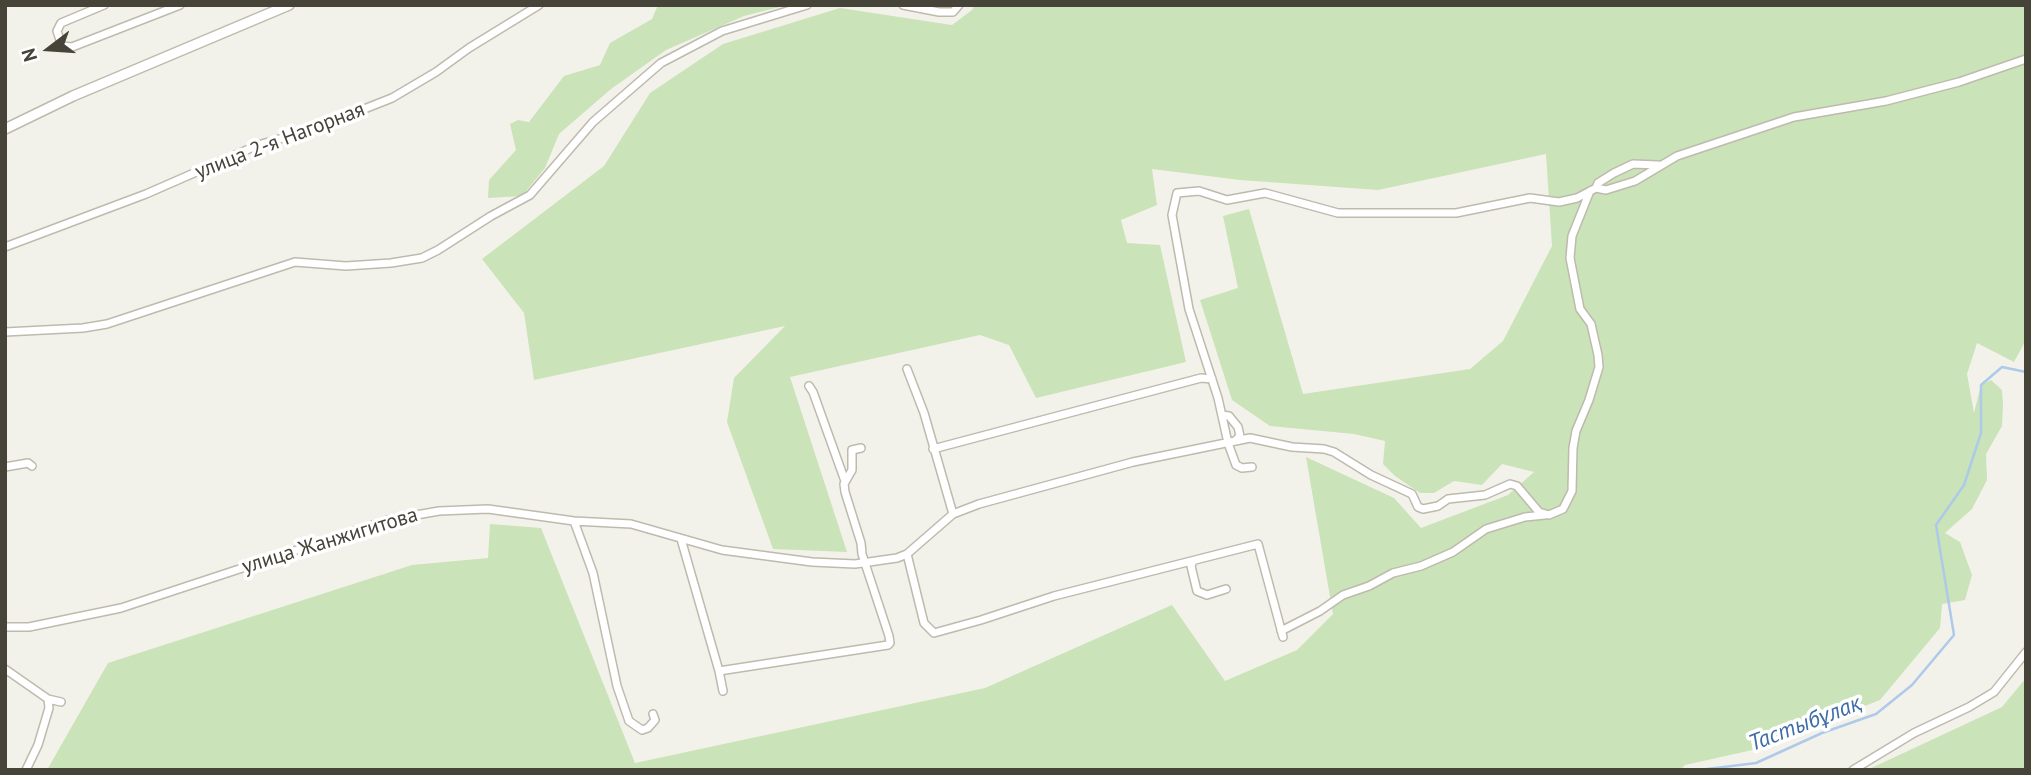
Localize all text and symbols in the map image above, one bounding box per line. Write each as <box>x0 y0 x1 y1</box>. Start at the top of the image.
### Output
north arrow <box>14 14 84 84</box>
text: N <box>16 46 42 65</box>
street label: улица 2-я Нагорная <box>191 97 369 185</box>
street label: улица Жанжигитова <box>239 502 421 580</box>
water label: Тастыбұлақ <box>1745 690 1865 758</box>

